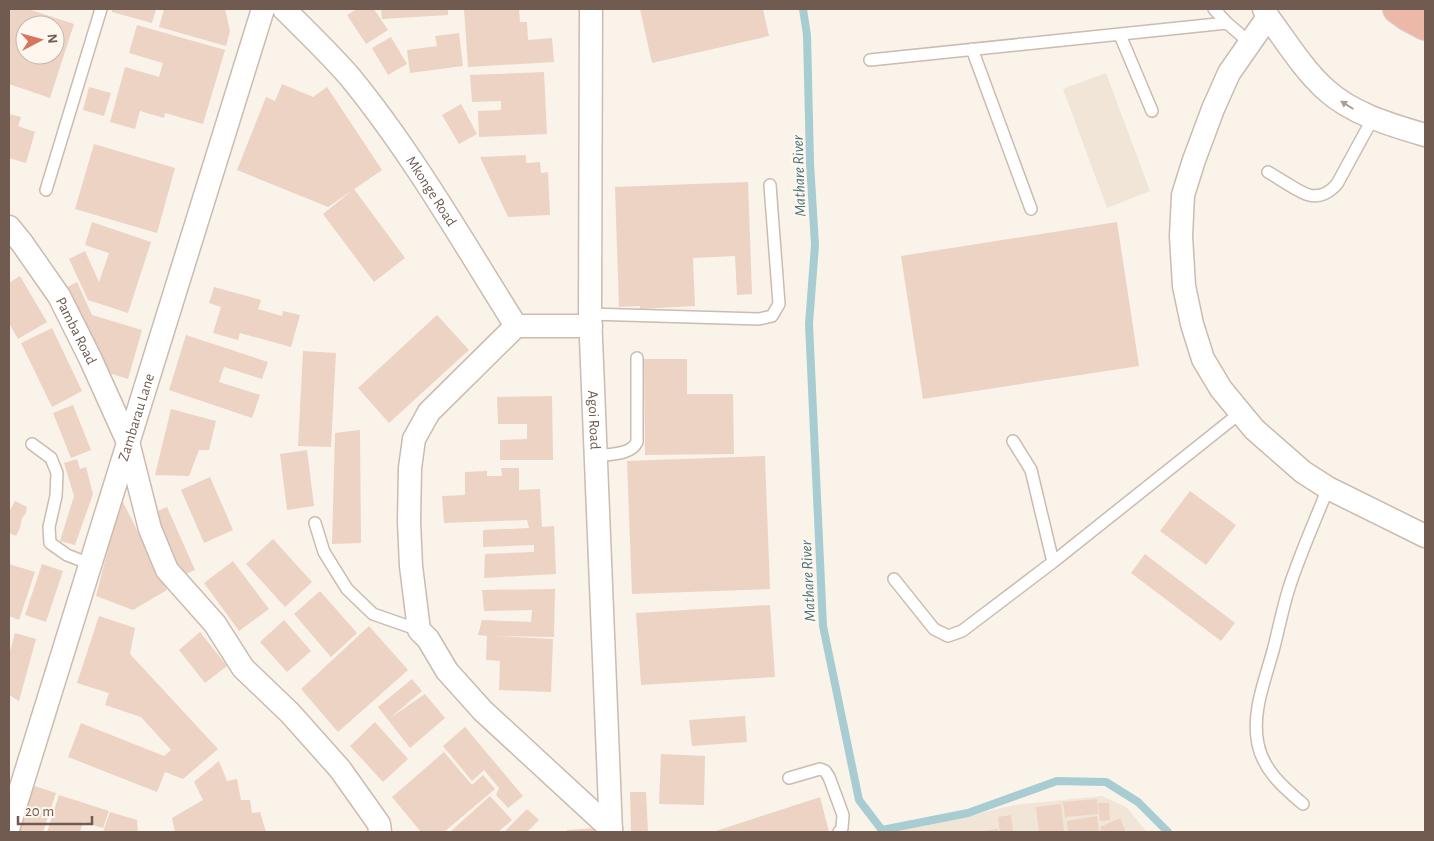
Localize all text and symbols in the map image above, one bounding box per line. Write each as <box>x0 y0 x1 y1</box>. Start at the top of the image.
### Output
north arrow <box>15 15 65 65</box>
text: N <box>44 33 59 44</box>
one-way arrow <box>1341 101 1354 110</box>
water label: Mathare River <box>790 134 808 217</box>
street label: Mkonge Road <box>403 153 460 229</box>
street label: Pamba Road <box>53 295 100 367</box>
street label: Zambarau Lane <box>115 372 157 463</box>
street label: Agoi Road <box>586 390 603 450</box>
water label: Mathare River <box>798 539 818 622</box>
scale bar <box>18 794 91 826</box>
text: 20 m <box>25 804 54 819</box>

